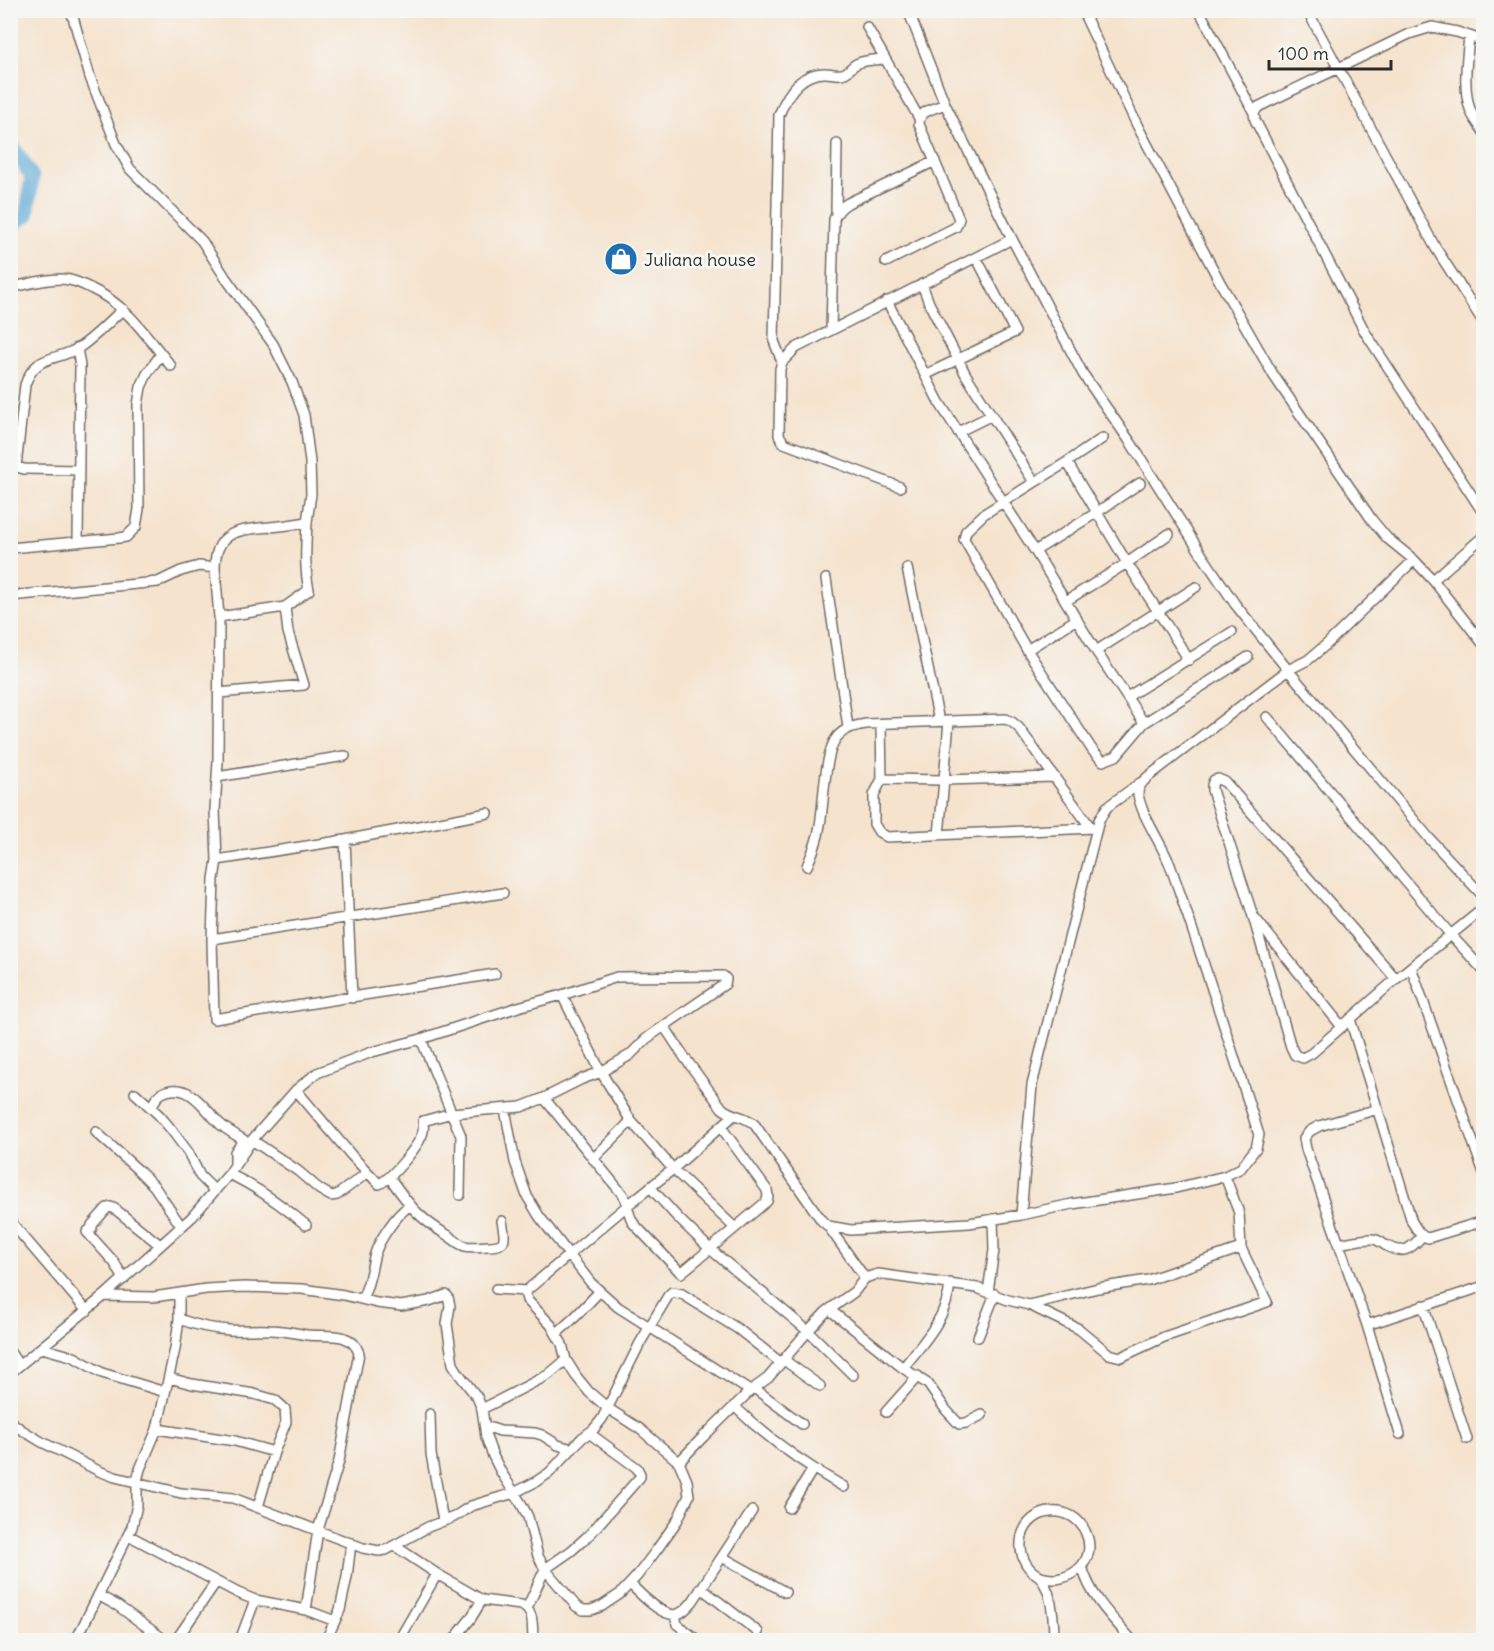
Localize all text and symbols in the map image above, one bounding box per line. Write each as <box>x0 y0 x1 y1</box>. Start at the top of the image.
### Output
scale bar <box>1269 33 1390 71</box>
text: 100 m <box>1278 42 1329 65</box>
shop icon: Juliana house <box>603 241 639 277</box>
place label: Juliana house <box>644 248 756 271</box>

